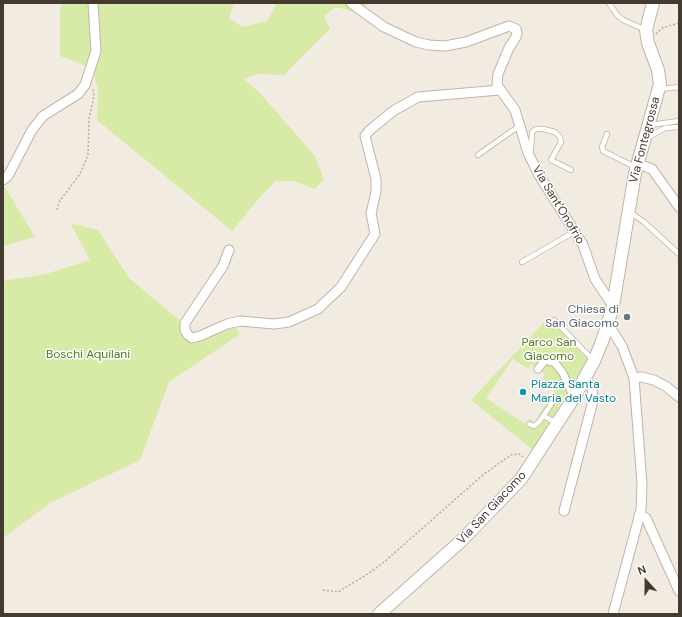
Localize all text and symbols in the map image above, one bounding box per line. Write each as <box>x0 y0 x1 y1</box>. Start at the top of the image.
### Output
street label: Via Fontegrossa <box>627 95 663 185</box>
street label: Via Sant'Onofrio <box>529 163 587 247</box>
place label: Chiesa di San Giacomo <box>545 303 619 331</box>
marker: Chiesa di San Giacomo <box>622 312 632 322</box>
park label: Parco San Giacomo <box>522 336 576 364</box>
park label: Boschi Aquilani <box>46 348 130 362</box>
place label: Piazza Santa Maria del Vasto <box>531 378 616 406</box>
marker: Piazza Santa Maria del Vasto <box>518 387 528 397</box>
street label: Via San Giacomo <box>455 469 529 547</box>
north arrow <box>626 561 666 601</box>
text: N <box>635 562 648 578</box>

